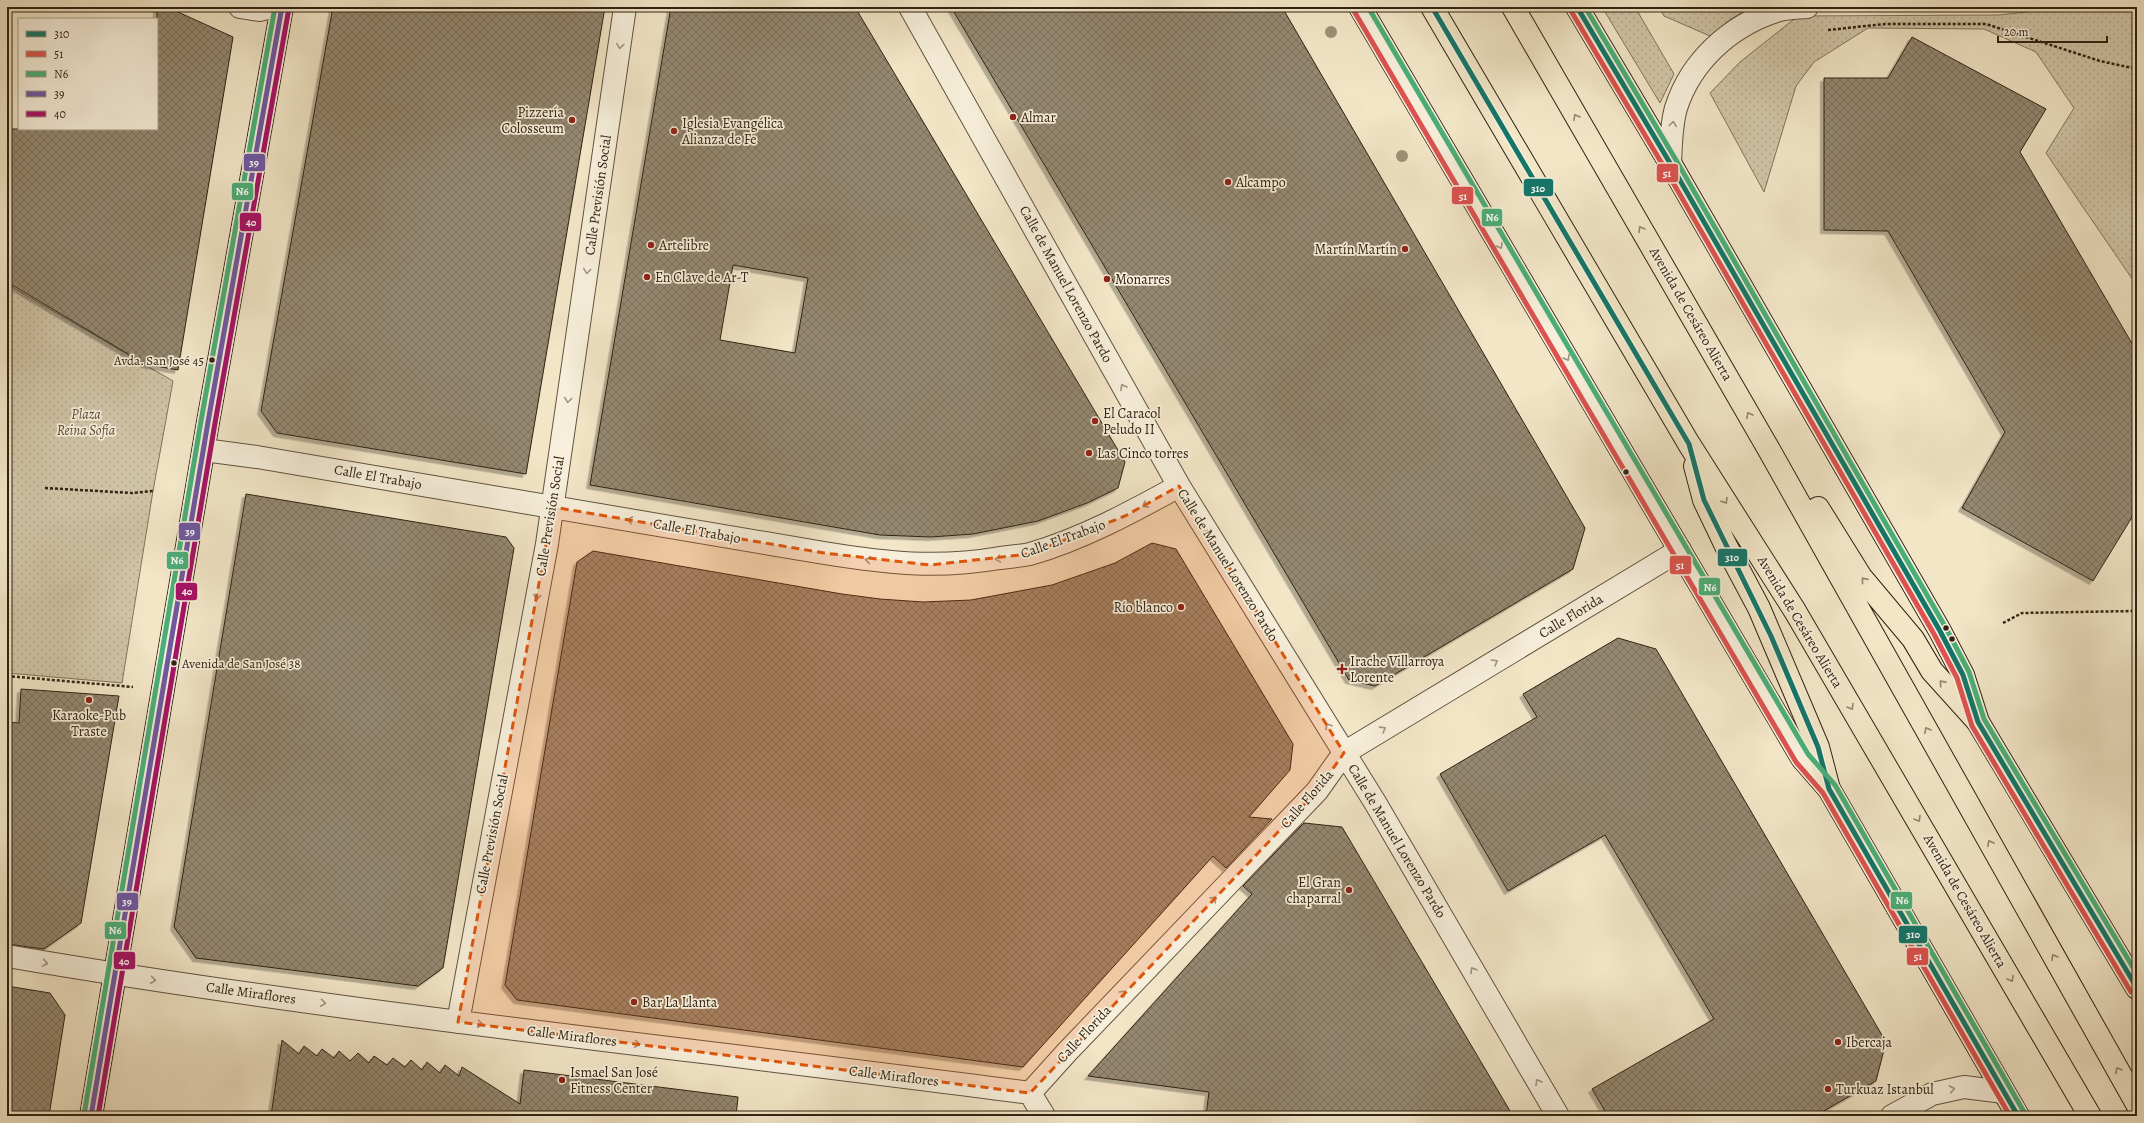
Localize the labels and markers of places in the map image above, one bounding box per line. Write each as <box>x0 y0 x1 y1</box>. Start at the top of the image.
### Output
place label: Pizzería Colosseum <box>501 103 564 138</box>
place label: Almar <box>1020 108 1056 127</box>
marker: Almar <box>1008 112 1018 122</box>
place label: Iglesia Evangélica Alianza de Fe <box>681 114 784 149</box>
marker: Pizzería Colosseum <box>567 115 577 125</box>
marker: Iglesia Evangélica Alianza de Fe <box>669 126 679 136</box>
place label: Alcampo <box>1235 173 1286 192</box>
marker: Alcampo <box>1223 177 1233 187</box>
place label: Artelibre <box>658 236 709 255</box>
marker: Artelibre <box>646 240 656 250</box>
place label: Martín Martín <box>1315 240 1397 259</box>
marker: Martín Martín <box>1400 244 1410 254</box>
place label: En Clave de Ar-T <box>655 268 749 287</box>
place label: Monarres <box>1115 270 1170 289</box>
marker: En Clave de Ar-T <box>642 272 652 282</box>
marker: Monarres <box>1102 274 1112 284</box>
place label: Avda. San José 45 <box>113 352 204 369</box>
marker: Avda. San José 45 <box>207 355 217 365</box>
place label: El Caracol Peludo II <box>1103 404 1161 439</box>
marker: El Caracol Peludo II <box>1090 416 1100 426</box>
place label: Las Cinco torres <box>1097 444 1189 463</box>
marker: Las Cinco torres <box>1084 448 1094 458</box>
unlabelled marker <box>1621 467 1631 477</box>
place label: Río blanco <box>1113 598 1173 617</box>
marker: Río blanco <box>1176 602 1186 612</box>
unlabelled marker <box>1941 623 1951 633</box>
unlabelled marker <box>1947 634 1957 644</box>
place label: Irache Villarroya Lorente <box>1350 652 1445 687</box>
place label: Avenida de San José 38 <box>181 655 300 672</box>
marker: Avenida de San José 38 <box>169 658 179 668</box>
marker: Irache Villarroya Lorente <box>1337 664 1347 674</box>
marker: Karaoke-Pub Traste <box>84 695 94 705</box>
place label: Karaoke-Pub Traste <box>52 706 126 741</box>
place label: El Gran chaparral <box>1287 873 1342 908</box>
marker: El Gran chaparral <box>1344 885 1354 895</box>
place label: Bar La Llanta <box>642 993 718 1012</box>
marker: Bar La Llanta <box>629 997 639 1007</box>
place label: Ibercaja <box>1846 1033 1892 1052</box>
marker: Ibercaja <box>1833 1037 1843 1047</box>
place label: Ismael San José Fitness Center <box>570 1063 658 1098</box>
marker: Ismael San José Fitness Center <box>557 1075 567 1085</box>
place label: Turkuaz Istanbul <box>1836 1080 1934 1099</box>
marker: Turkuaz Istanbul <box>1823 1084 1833 1094</box>

